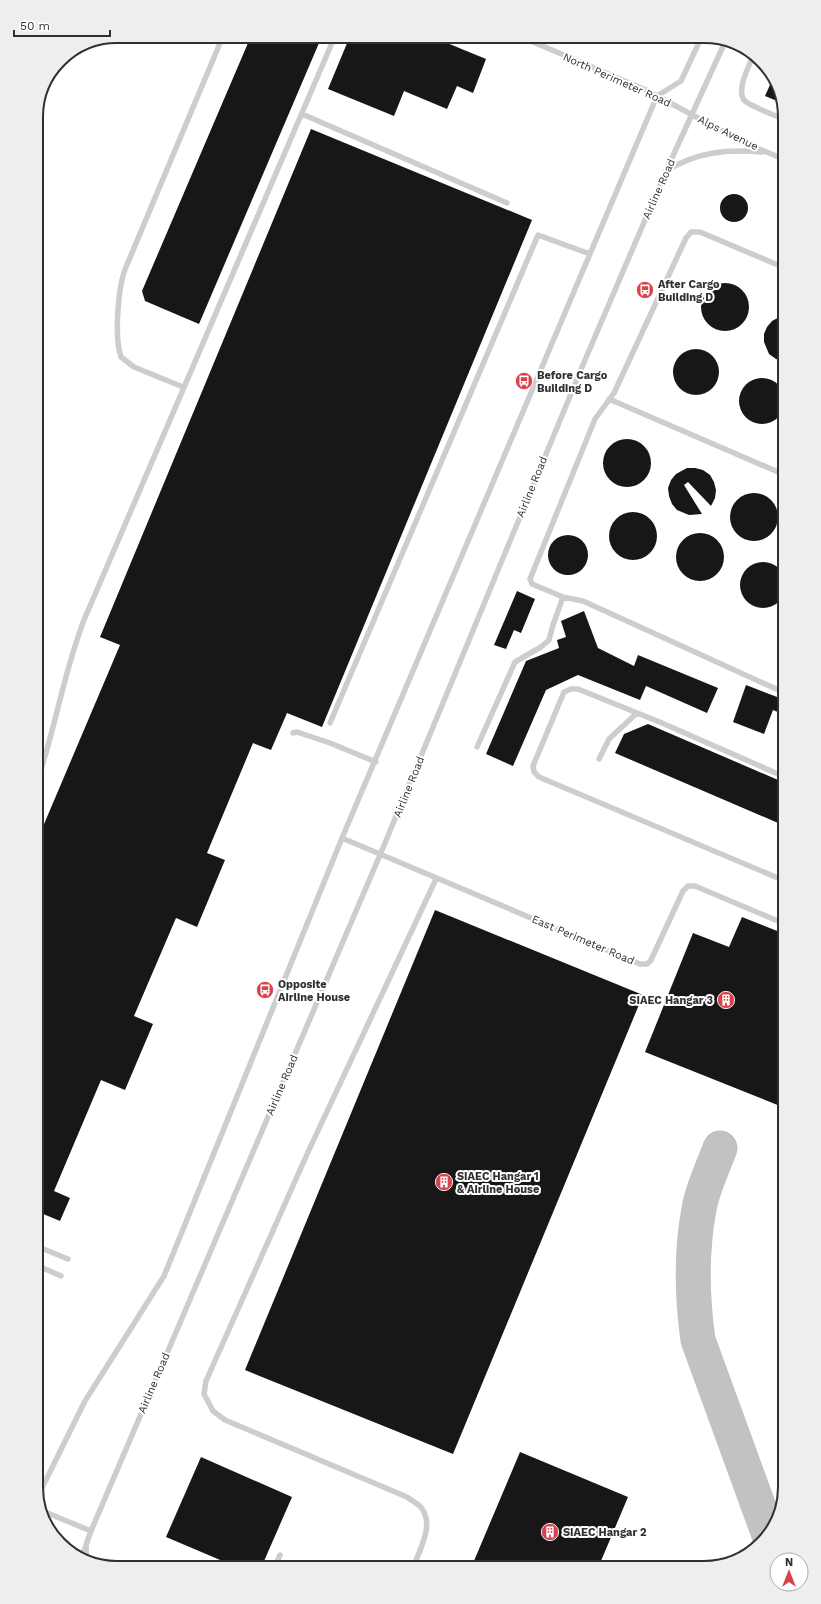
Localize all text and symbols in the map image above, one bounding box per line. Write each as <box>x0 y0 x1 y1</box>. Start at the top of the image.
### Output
scale bar <box>14 12 110 38</box>
text: 50 m <box>20 19 50 33</box>
street label: North Perimeter Road <box>561 50 673 110</box>
street label: Alps Avenue <box>696 113 760 153</box>
street label: Airline Road <box>640 157 678 221</box>
place label: After Cargo Building D <box>658 278 720 304</box>
bus stop icon: After Cargo Building D <box>635 280 655 300</box>
place label: Before Cargo Building D <box>537 369 608 395</box>
bus stop icon: Before Cargo Building D <box>514 371 534 391</box>
street label: Airline Road <box>514 455 550 519</box>
street label: Airline Road <box>391 755 427 819</box>
street label: East Perimeter Road <box>530 912 636 968</box>
place label: Opposite Airline House <box>278 978 350 1004</box>
bus stop icon: Opposite Airline House <box>255 980 275 1000</box>
building icon: SIAEC Hangar 3 <box>716 990 736 1010</box>
place label: SIAEC Hangar 3 <box>629 994 713 1007</box>
street label: Airline Road <box>263 1053 301 1117</box>
place label: SIAEC Hangar 1 & Airline House <box>457 1170 539 1196</box>
building icon: SIAEC Hangar 1 & Airline House <box>434 1172 454 1192</box>
street label: Airline Road <box>135 1351 173 1415</box>
building icon: SIAEC Hangar 2 <box>540 1522 560 1542</box>
place label: SIAEC Hangar 2 <box>563 1526 647 1539</box>
north arrow <box>769 1552 809 1592</box>
text: N <box>785 1556 793 1569</box>

